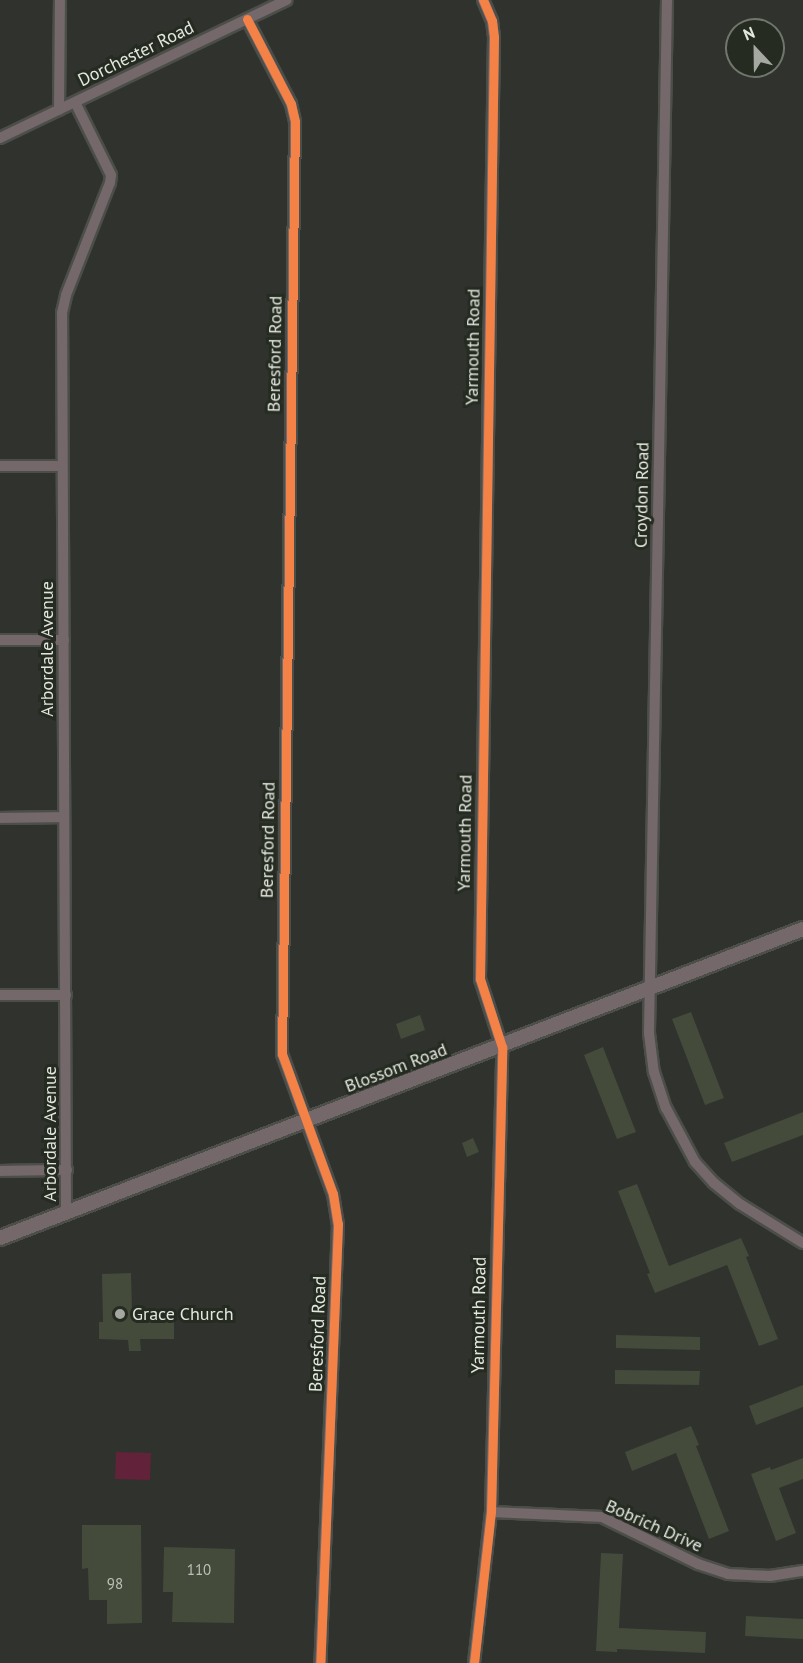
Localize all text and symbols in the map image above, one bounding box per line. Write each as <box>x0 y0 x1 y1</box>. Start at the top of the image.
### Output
street label: Dorchester Road <box>75 17 197 91</box>
north arrow <box>725 18 785 78</box>
text: N <box>740 22 758 44</box>
street label: Yarmouth Road <box>461 289 485 405</box>
street label: Beresford Road <box>263 296 287 412</box>
street label: Croydon Road <box>630 442 654 548</box>
street label: Arbordale Avenue <box>36 581 58 717</box>
street label: Yarmouth Road <box>453 775 477 891</box>
street label: Beresford Road <box>256 782 280 898</box>
street label: Blossom Road <box>342 1039 450 1097</box>
street label: Arbordale Avenue <box>39 1066 61 1202</box>
street label: Yarmouth Road <box>467 1257 491 1373</box>
street label: Beresford Road <box>305 1275 331 1393</box>
place label: Grace Church <box>132 1303 234 1325</box>
marker: Grace Church <box>113 1307 127 1321</box>
street label: Bobrich Drive <box>602 1495 706 1557</box>
house number: 110 <box>187 1561 211 1579</box>
house number: 98 <box>107 1575 123 1593</box>

